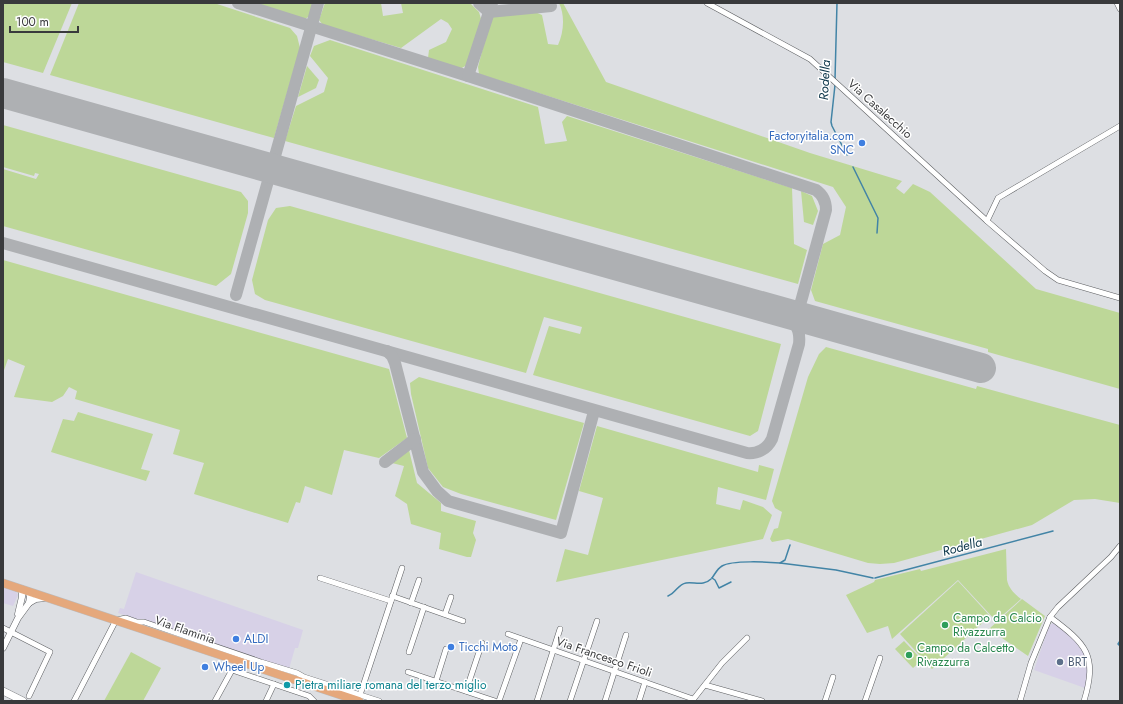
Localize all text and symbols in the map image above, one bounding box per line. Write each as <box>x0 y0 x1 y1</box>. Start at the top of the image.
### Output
scale bar <box>10 8 78 34</box>
text: 100 m <box>16 13 49 31</box>
water label: Rodella <box>814 59 835 101</box>
street label: Via Casalecchio <box>844 75 917 143</box>
place label: Factoryitalia.com SNC <box>769 127 854 159</box>
marker: Factoryitalia.com SNC <box>857 138 867 148</box>
water label: Rodella <box>940 532 984 561</box>
place label: Campo da Calcio Rivazzurra <box>953 609 1042 641</box>
street label: Via Flaminia <box>152 611 218 649</box>
marker: Campo da Calcio Rivazzurra <box>940 620 950 630</box>
place label: ALDI <box>244 630 268 648</box>
street label: Via Francesco Frioli <box>554 632 654 682</box>
marker: ALDI <box>231 634 241 644</box>
place label: Ticchi Moto <box>459 638 518 656</box>
place label: Campo da Calcetto Rivazzurra <box>917 639 1015 671</box>
marker: Ticchi Moto <box>446 642 456 652</box>
marker: Campo da Calcetto Rivazzurra <box>904 650 914 660</box>
place label: BRT <box>1068 653 1087 671</box>
marker: BRT <box>1055 657 1065 667</box>
place label: Wheel Up <box>213 658 264 676</box>
marker: Wheel Up <box>200 662 210 672</box>
place label: Pietra miliare romana del terzo miglio <box>295 676 487 694</box>
marker: Pietra miliare romana del terzo miglio <box>282 680 292 690</box>

